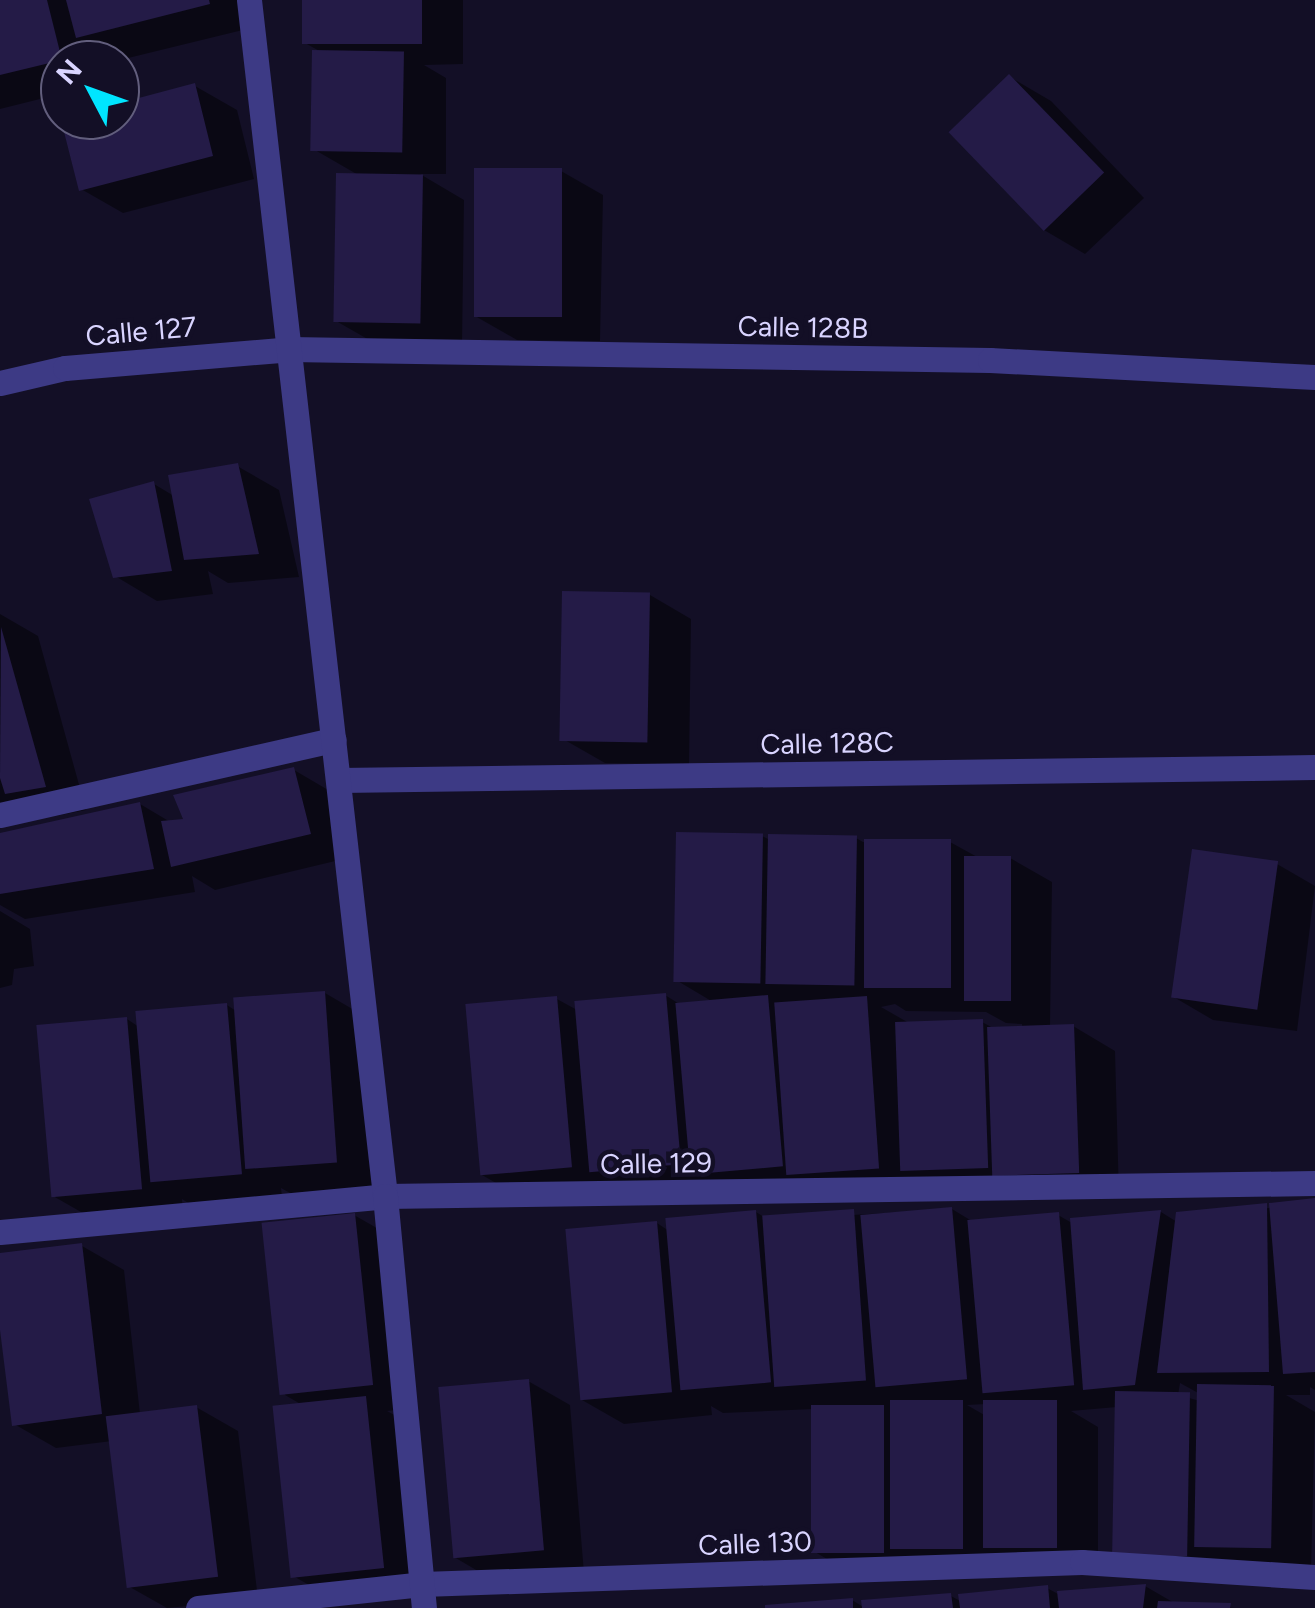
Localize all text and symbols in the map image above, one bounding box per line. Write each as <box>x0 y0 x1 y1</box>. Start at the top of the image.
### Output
north arrow <box>40 40 140 140</box>
text: N <box>49 52 89 91</box>
street label: Calle 127 <box>84 309 198 353</box>
street label: Calle 128B <box>737 309 869 345</box>
street label: Calle 128C <box>760 725 894 761</box>
street label: Calle 129 <box>600 1145 712 1181</box>
street label: Calle 130 <box>698 1524 812 1562</box>

